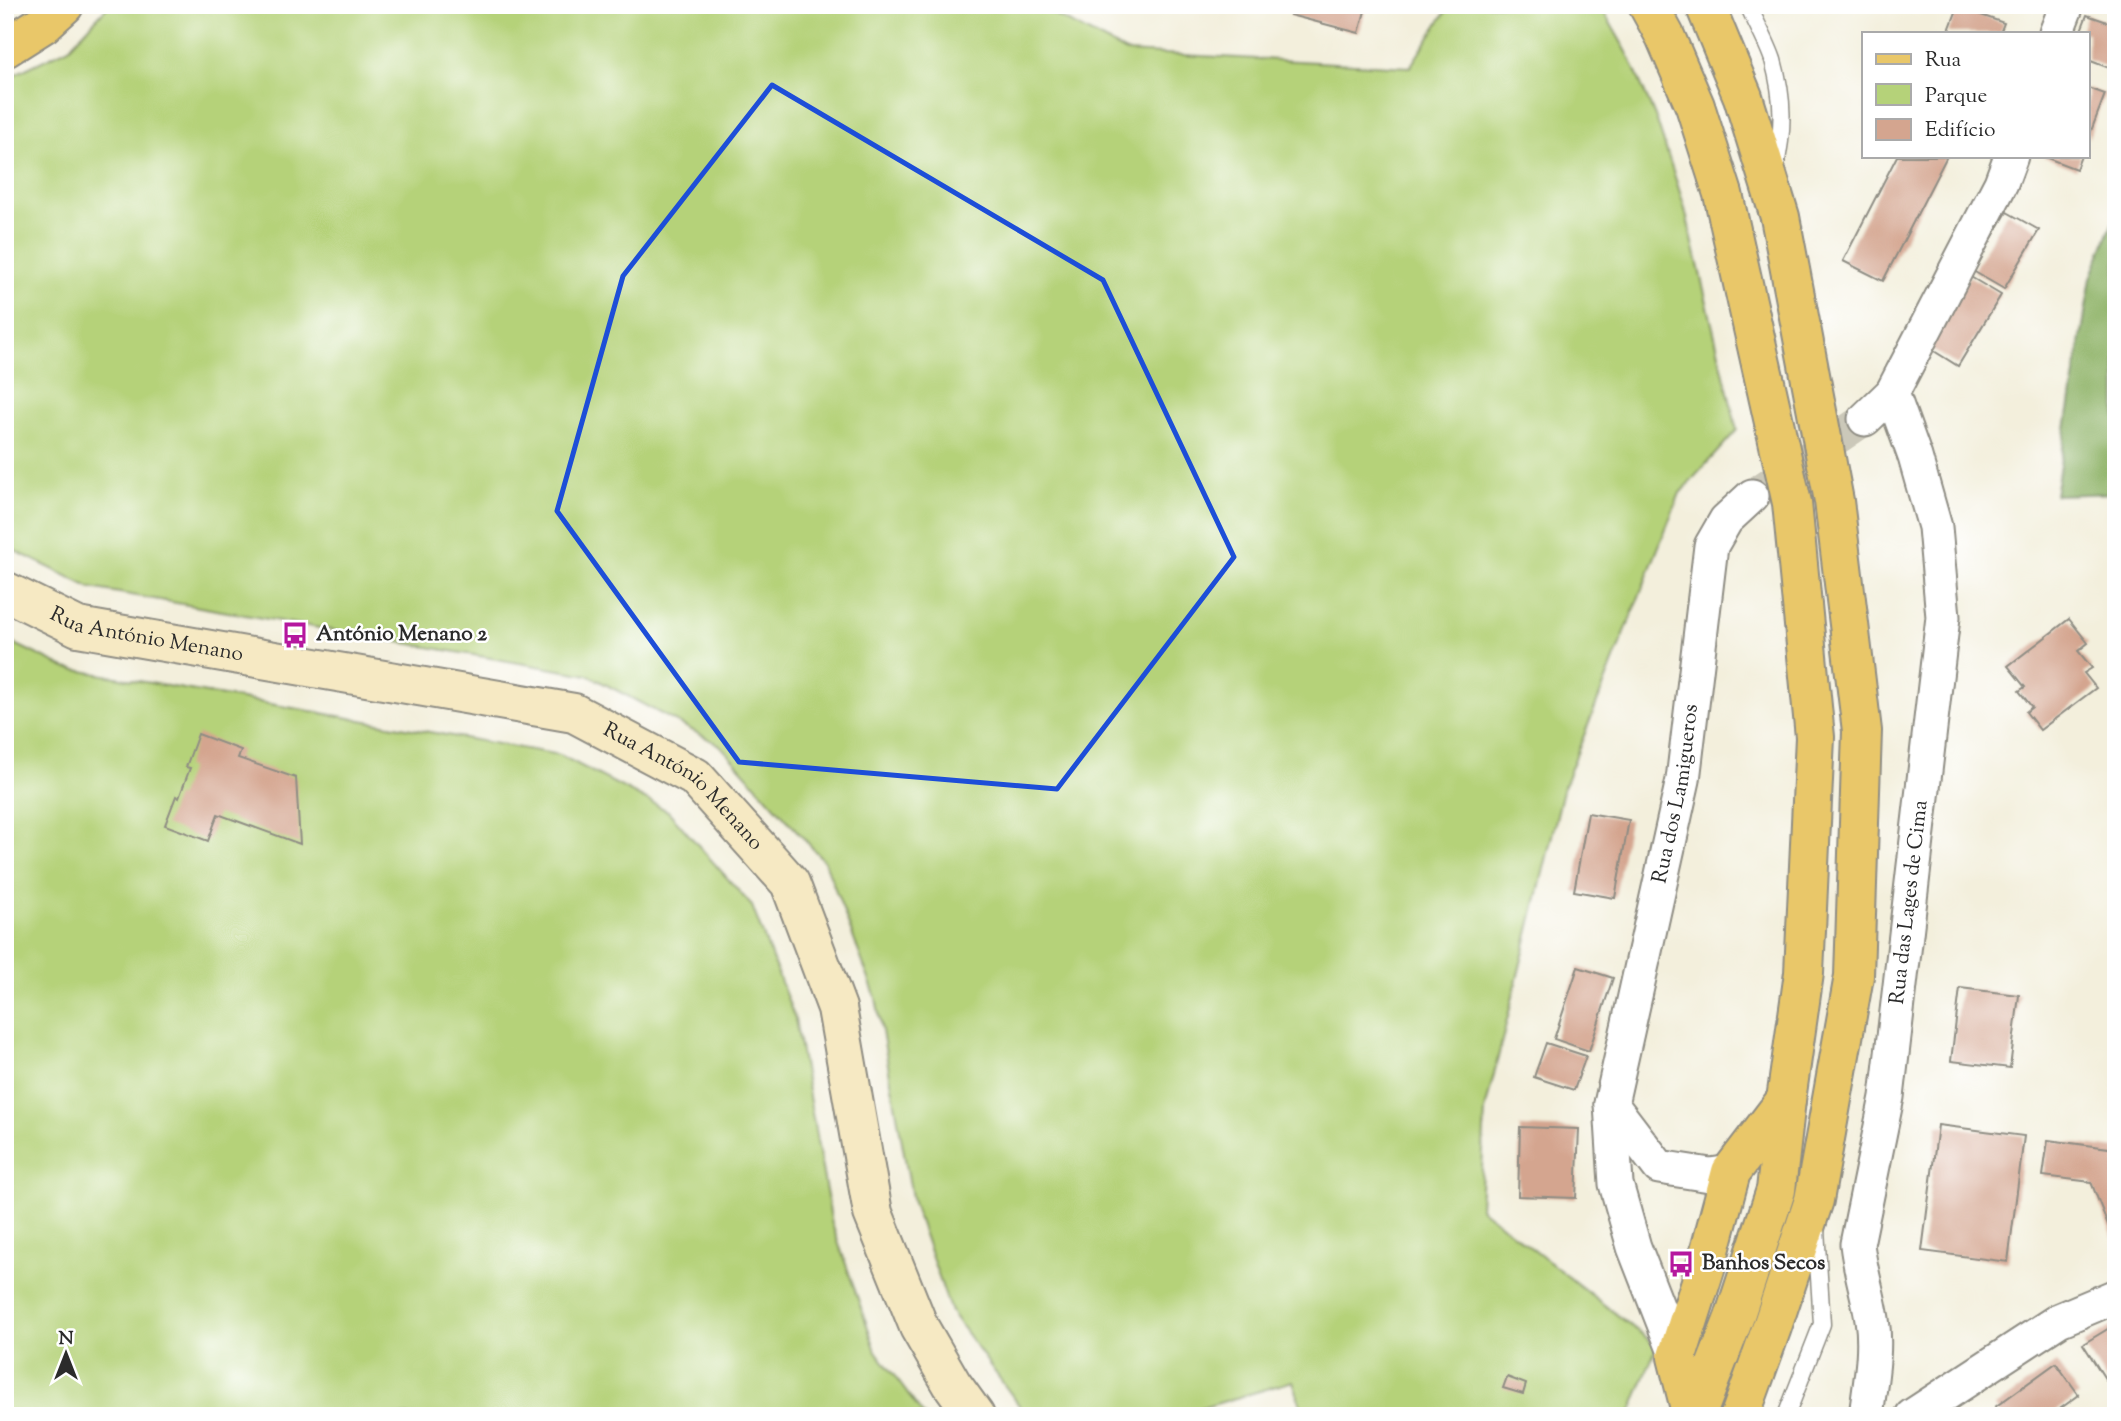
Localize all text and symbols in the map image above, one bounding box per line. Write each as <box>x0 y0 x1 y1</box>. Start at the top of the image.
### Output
legend <box>1862 32 2090 158</box>
text: Rua <box>1925 46 1962 76</box>
text: Parque <box>1925 82 1987 112</box>
text: Edifício <box>1925 116 1995 146</box>
street label: Rua António Menano <box>44 600 245 670</box>
bus stop icon: António Menano 2 <box>280 620 310 650</box>
place label: António Menano 2 <box>316 620 487 650</box>
street label: Rua dos Lamigueros <box>1645 702 1707 886</box>
street label: Rua António Menano <box>597 716 770 858</box>
street label: Rua das Lages de Cima <box>1883 798 1937 1006</box>
bus stop icon: Banhos Secos <box>1666 1249 1696 1279</box>
place label: Banhos Secos <box>1702 1249 1825 1279</box>
north arrow <box>32 1320 102 1390</box>
text: N <box>58 1326 74 1353</box>

